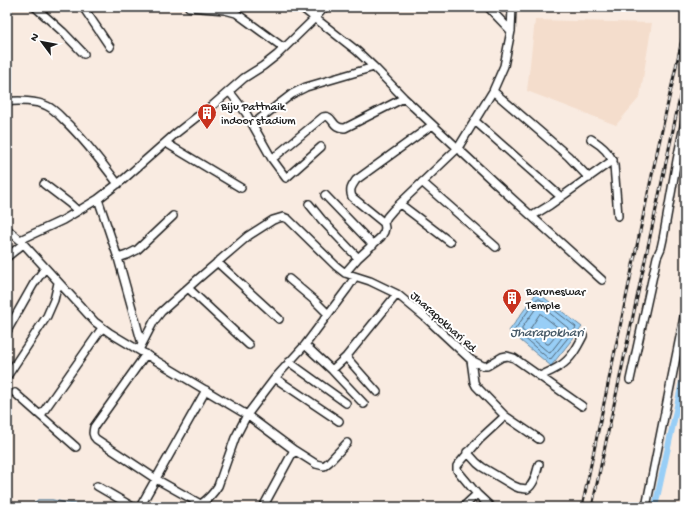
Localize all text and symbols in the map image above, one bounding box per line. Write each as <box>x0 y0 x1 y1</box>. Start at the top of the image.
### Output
north arrow <box>22 22 62 62</box>
text: N <box>28 32 42 44</box>
place label: Biju Pattnaik indoor stadium <box>220 101 296 129</box>
building icon: Biju Pattnaik indoor stadium <box>196 102 218 130</box>
place label: Baruneswar Temple <box>525 286 587 314</box>
building icon: Baruneswar Temple <box>501 287 523 315</box>
street label: Jharapokhari Rd <box>407 289 479 356</box>
water label: Jharapokhari <box>510 326 586 341</box>

